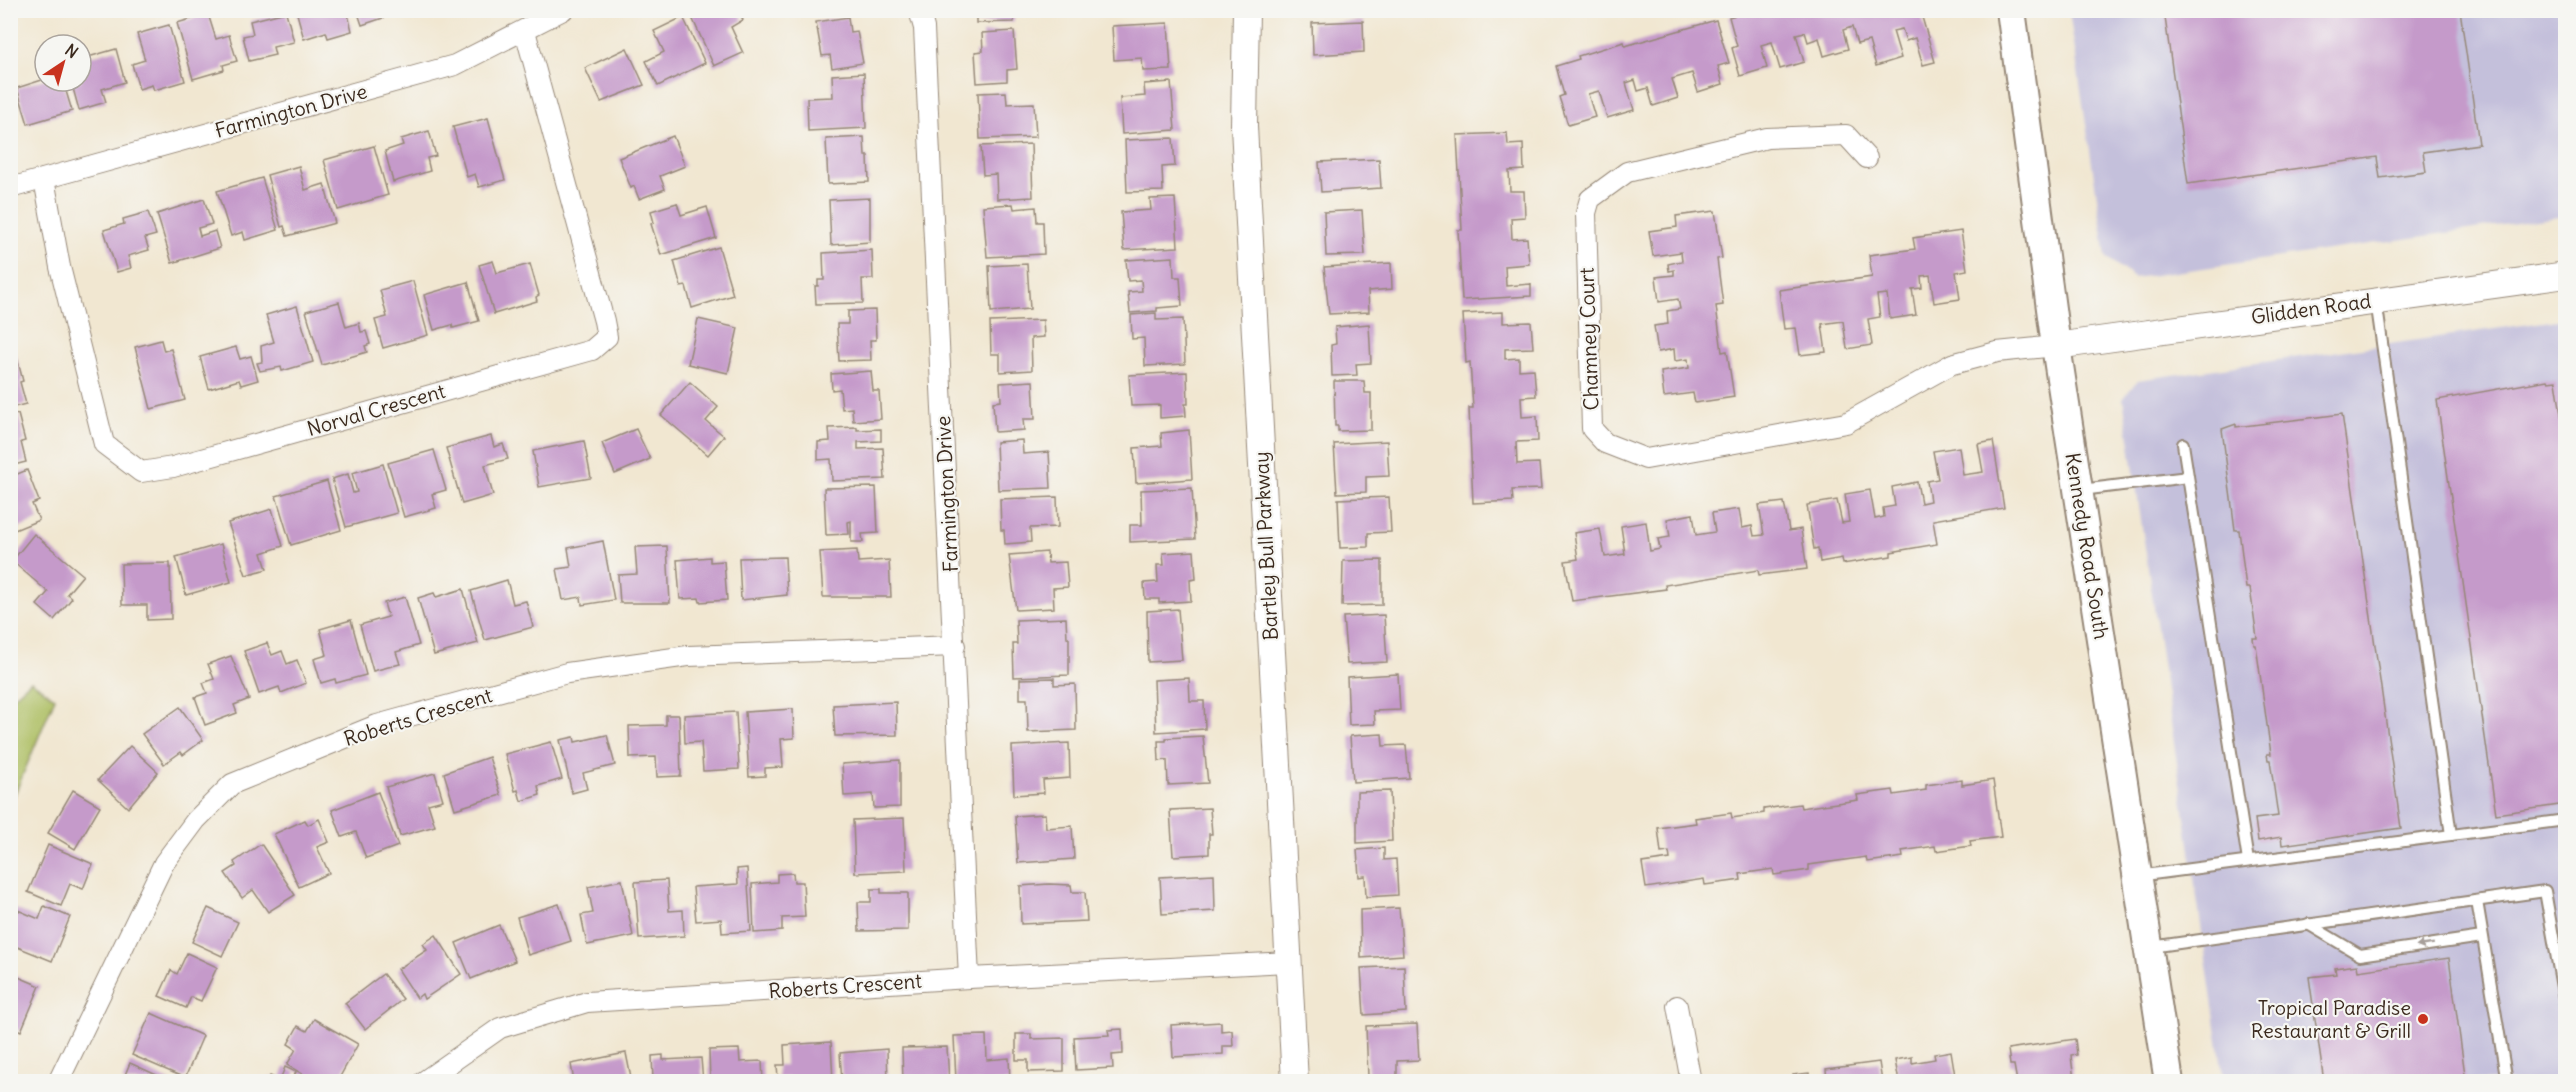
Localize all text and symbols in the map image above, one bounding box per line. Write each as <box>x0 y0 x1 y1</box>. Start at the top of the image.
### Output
north arrow <box>33 33 93 93</box>
text: N <box>61 40 82 62</box>
street label: Farmington Drive <box>212 78 370 143</box>
street label: Chamney Court <box>1574 267 1603 411</box>
street label: Glidden Road <box>2249 288 2373 329</box>
street label: Norval Crescent <box>304 378 448 441</box>
street label: Farmington Drive <box>930 415 963 573</box>
street label: Bartley Bull Parkway <box>1248 451 1283 641</box>
street label: Kennedy Road South <box>2060 451 2115 641</box>
street label: Roberts Crescent <box>341 682 495 751</box>
one-way arrow <box>2415 941 2434 950</box>
street label: Roberts Crescent <box>767 968 923 1003</box>
place label: Tropical Paradise Restaurant & Grill <box>2251 995 2411 1043</box>
marker: Tropical Paradise Restaurant & Grill <box>2416 1012 2430 1026</box>

